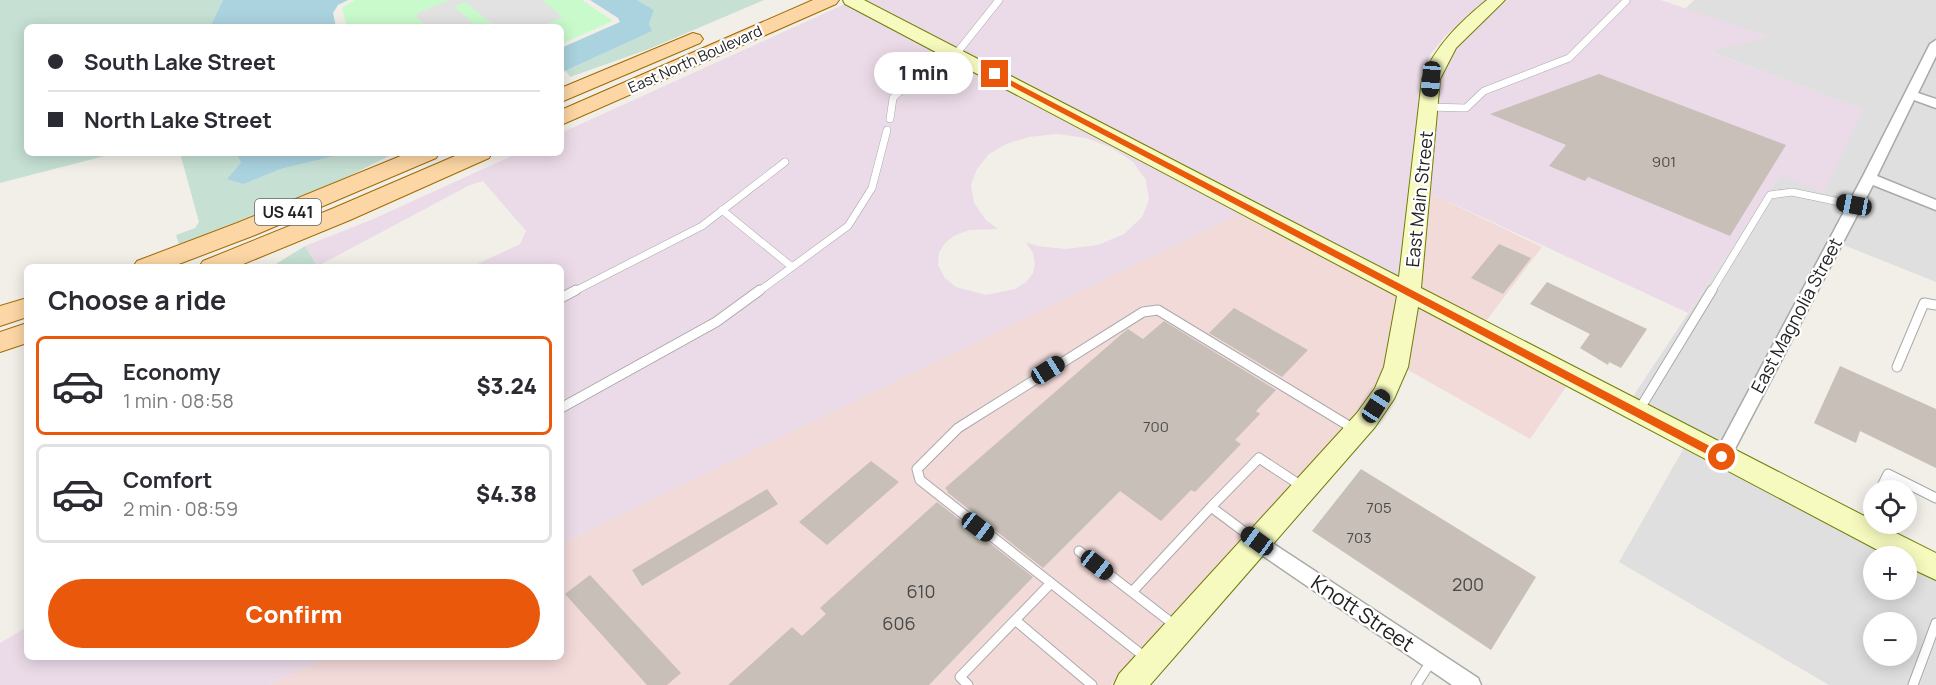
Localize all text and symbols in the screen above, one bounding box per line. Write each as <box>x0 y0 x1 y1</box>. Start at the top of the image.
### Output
street label: East North Boulevard <box>625 20 765 98</box>
text: South Lake Street <box>84 47 276 77</box>
callout: 1 min <box>875 53 974 95</box>
text: 1 min <box>898 59 949 86</box>
route end <box>981 60 1008 87</box>
car <box>1420 60 1442 98</box>
text: North Lake Street <box>84 105 272 135</box>
street label: East Main Street <box>1400 130 1438 268</box>
house number: 901 <box>1652 151 1676 172</box>
car <box>1835 193 1873 217</box>
road number: US 441 <box>255 199 321 225</box>
street label: East Magnolia Street <box>1745 233 1847 397</box>
text: Choose a ride <box>48 281 226 318</box>
car <box>1028 353 1068 387</box>
text: Economy <box>123 357 221 387</box>
icon: car <box>51 359 105 413</box>
text: $3.24 <box>476 371 537 401</box>
car <box>1359 386 1393 426</box>
text: 1 min · 08:58 <box>123 387 234 414</box>
house number: 700 <box>1143 416 1169 437</box>
route start <box>1708 443 1735 470</box>
text: Comfort <box>123 465 212 495</box>
icon: car <box>51 467 105 521</box>
text: $4.38 <box>476 479 537 509</box>
map controls <box>1863 480 1917 666</box>
button: locate <box>1863 480 1917 534</box>
text: 2 min · 08:59 <box>123 495 238 522</box>
house number: 705 <box>1366 497 1392 518</box>
car <box>958 509 998 545</box>
car <box>1237 523 1277 559</box>
house number: 703 <box>1347 527 1371 548</box>
button: + <box>1863 546 1917 600</box>
car <box>1077 547 1117 583</box>
street label: Knott Street <box>1306 568 1420 658</box>
house number: 200 <box>1452 572 1484 596</box>
button: Confirm <box>48 579 540 648</box>
house number: 610 <box>907 579 935 603</box>
house number: 606 <box>882 611 916 635</box>
button: − <box>1863 612 1917 666</box>

